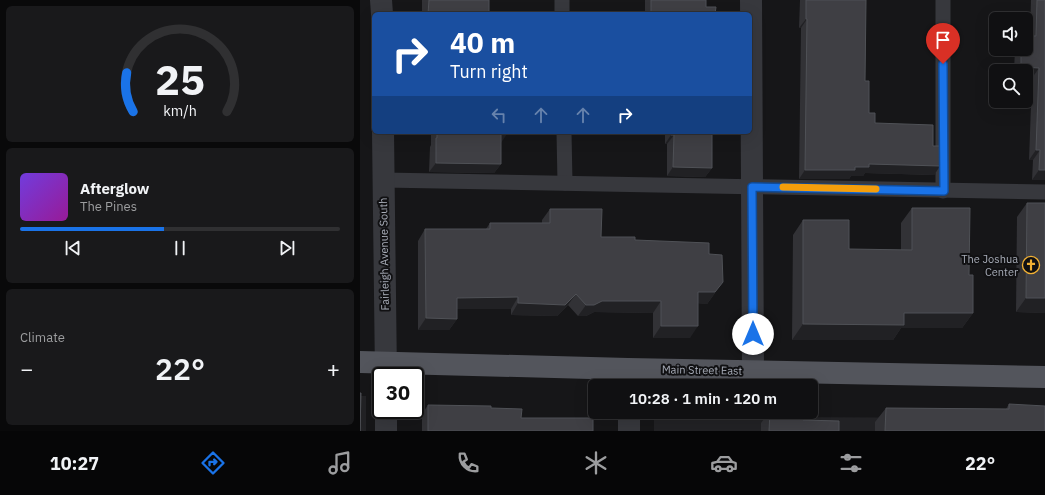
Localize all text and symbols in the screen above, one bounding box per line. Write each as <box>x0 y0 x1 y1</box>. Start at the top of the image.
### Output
map controls <box>989 12 1033 108</box>
button: sound <box>989 12 1033 56</box>
pin <box>926 23 960 64</box>
text: 40 m <box>450 24 515 61</box>
icon: right <box>384 28 436 80</box>
icon: arrive <box>932 29 954 51</box>
text: 25 <box>155 52 205 106</box>
text: Turn right <box>450 60 528 83</box>
button: search <box>989 64 1033 108</box>
text: km/h <box>163 100 197 119</box>
icon: left <box>488 104 510 126</box>
icon: ahead <box>530 104 552 126</box>
icon: ahead <box>572 104 594 126</box>
icon: right <box>614 104 636 126</box>
text: Afterglow <box>80 179 149 198</box>
street label: Fairleigh Avenue South <box>376 197 392 311</box>
text: The Pines <box>80 198 137 215</box>
icon: previous <box>62 237 84 259</box>
icon: pause <box>169 237 191 259</box>
icon: next <box>276 237 298 259</box>
place label: The Joshua Center <box>961 252 1018 279</box>
church icon: The Joshua Center <box>1021 255 1041 275</box>
position arrow <box>732 313 774 355</box>
text: Climate <box>20 329 65 346</box>
text: 22° <box>155 349 205 388</box>
text: − <box>20 354 33 383</box>
text: + <box>327 354 340 383</box>
street label: Main Street East <box>662 362 743 378</box>
speed limit sign: 30 <box>372 367 424 419</box>
text: 10:28 · 1 min · 120 m <box>629 389 777 408</box>
icon: directions <box>199 449 227 477</box>
icon: music <box>326 449 354 477</box>
icon: phone <box>454 449 482 477</box>
icon: climate <box>582 449 610 477</box>
icon: car <box>710 449 738 477</box>
icon: filters <box>837 449 865 477</box>
text: 10:27 <box>50 452 99 475</box>
text: 22° <box>965 452 995 475</box>

